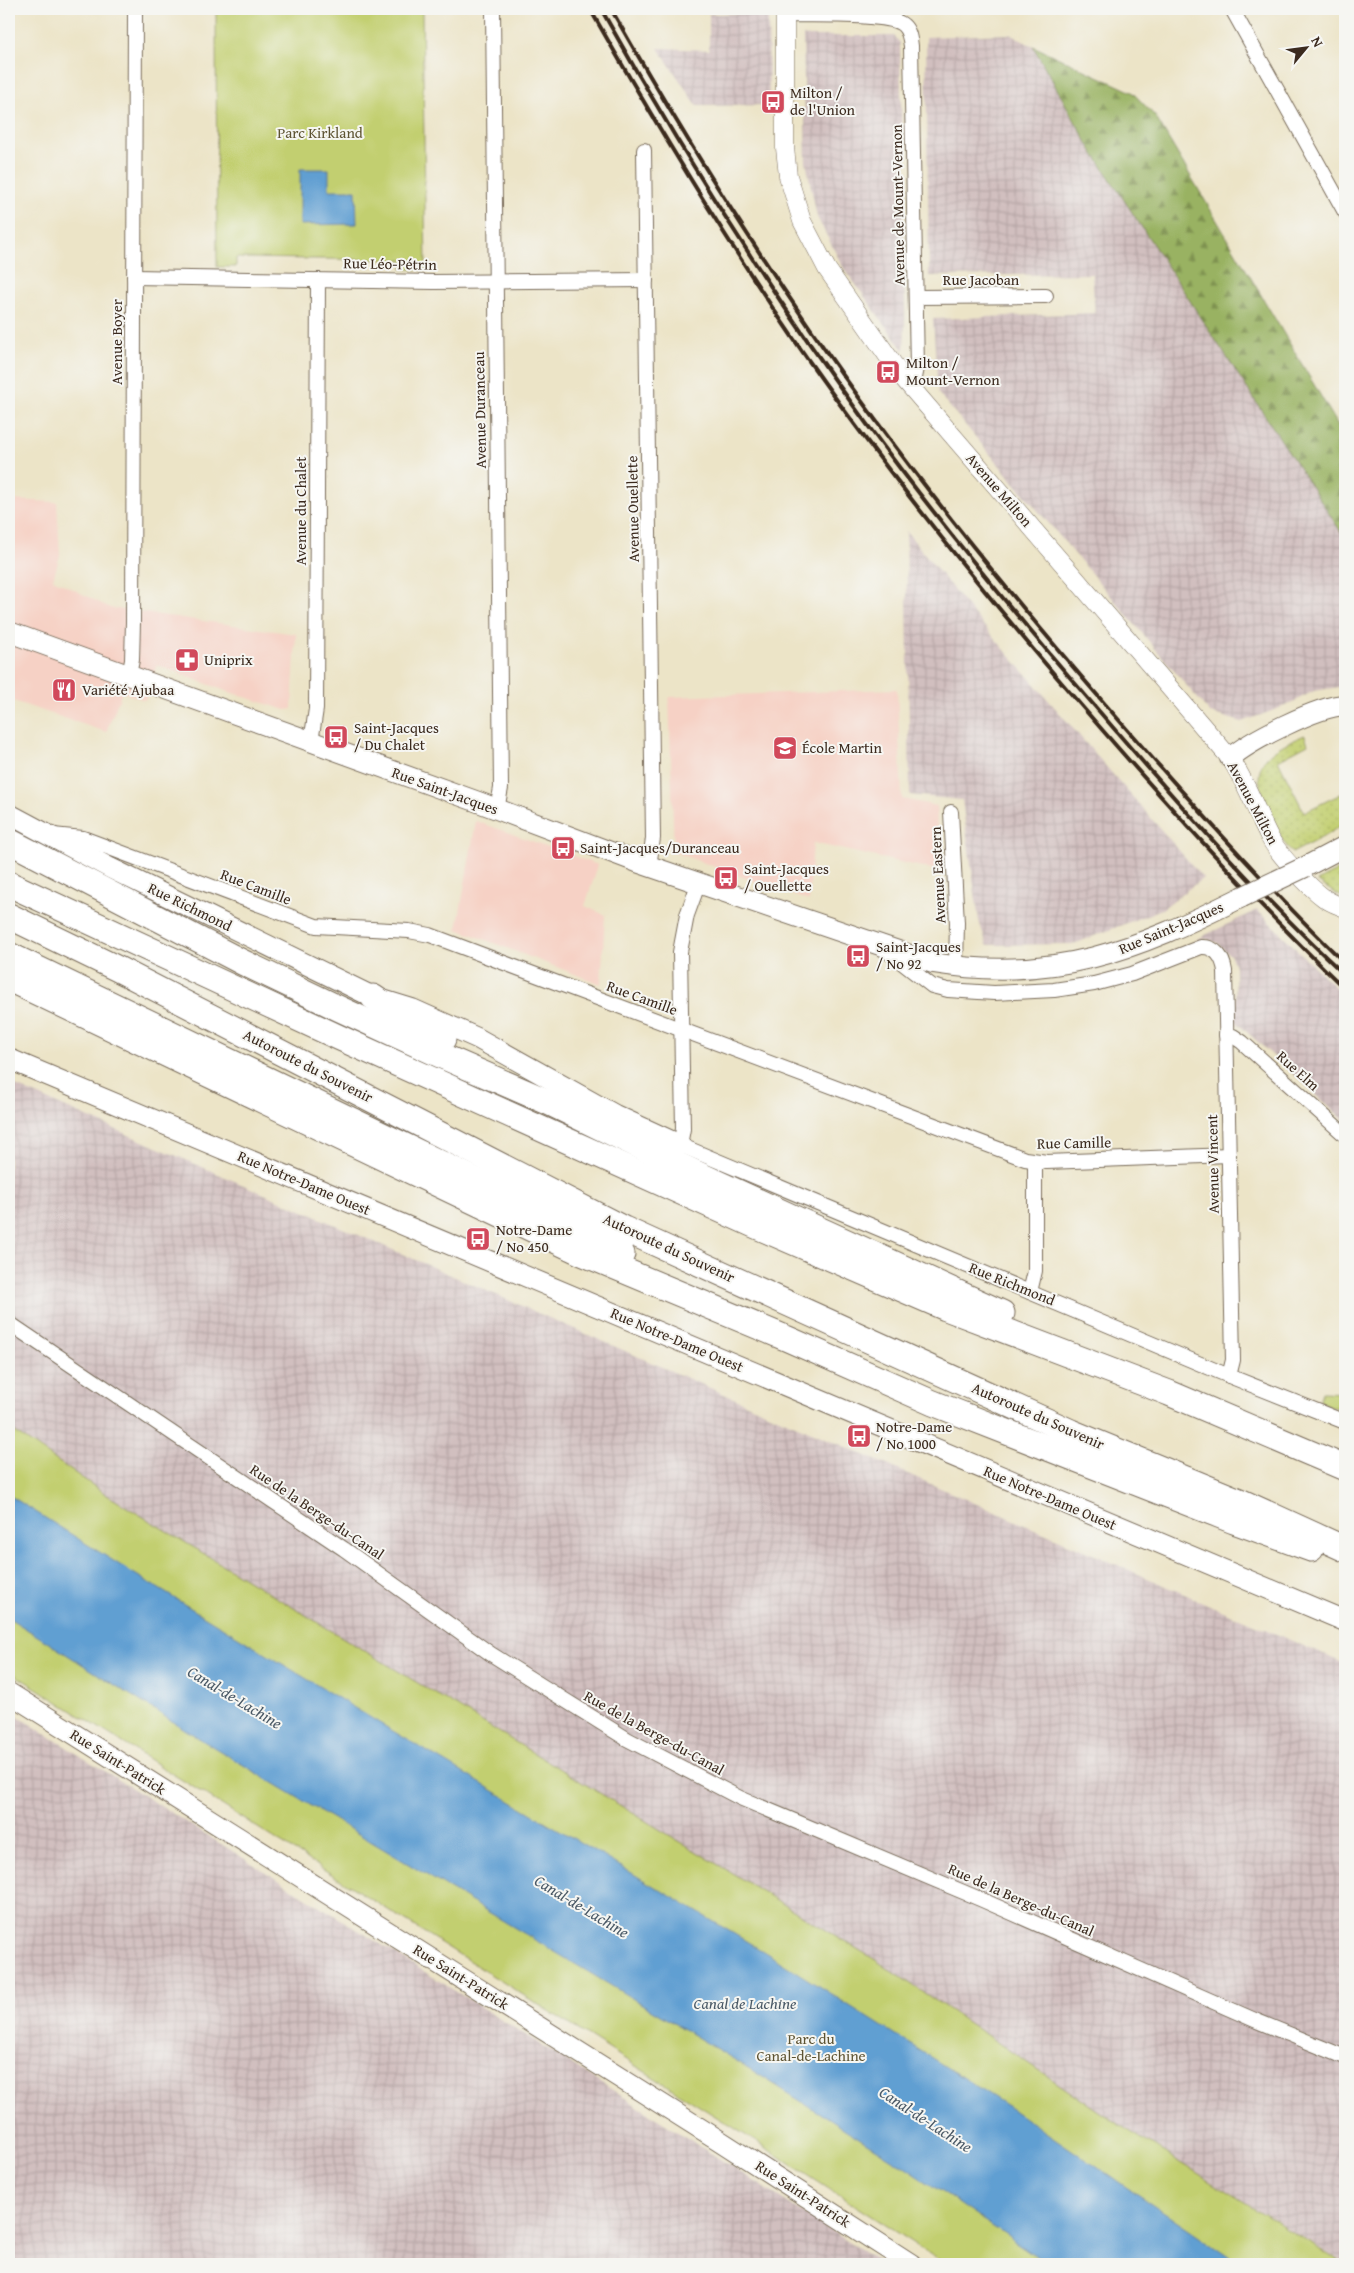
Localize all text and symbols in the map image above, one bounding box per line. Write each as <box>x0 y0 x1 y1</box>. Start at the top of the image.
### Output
north arrow <box>1282 22 1332 72</box>
text: N <box>1306 33 1329 51</box>
place label: Milton / de l'Union <box>790 82 856 120</box>
bus stop icon: Milton / de l'Union <box>760 89 786 115</box>
park label: Parc Kirkland <box>277 122 363 143</box>
street label: Avenue de Mount-Vernon <box>886 124 909 286</box>
street label: Rue Léo-Pétrin <box>343 252 437 275</box>
street label: Rue Jacoban <box>943 269 1020 290</box>
street label: Avenue Boyer <box>106 299 127 385</box>
street label: Avenue Duranceau <box>468 350 491 469</box>
place label: Milton / Mount-Vernon <box>906 352 1000 390</box>
bus stop icon: Milton / Mount-Vernon <box>875 359 901 385</box>
street label: Avenue Milton <box>961 448 1038 532</box>
street label: Avenue Ouellette <box>621 455 644 563</box>
street label: Avenue du Chalet <box>290 456 311 566</box>
pharmacy icon: Uniprix <box>174 647 200 673</box>
place label: Uniprix <box>204 649 253 670</box>
restaurant icon: Variété Ajubaa <box>51 677 77 703</box>
place label: Variété Ajubaa <box>82 679 174 700</box>
place label: Saint-Jacques / Du Chalet <box>354 717 439 755</box>
bus stop icon: Saint-Jacques / Du Chalet <box>323 724 349 750</box>
school or university icon: École Martin <box>772 735 798 761</box>
place label: École Martin <box>802 737 883 758</box>
street label: Avenue Milton <box>1223 757 1284 849</box>
street label: Rue Saint-Jacques <box>389 761 501 820</box>
street label: Avenue Eastern <box>924 825 951 924</box>
bus stop icon: Saint-Jacques/Duranceau <box>550 835 576 861</box>
place label: Saint-Jacques/Duranceau <box>580 837 741 858</box>
place label: Saint-Jacques / Ouellette <box>744 858 829 896</box>
street label: Rue Camille <box>218 863 295 910</box>
bus stop icon: Saint-Jacques / Ouellette <box>713 865 739 891</box>
street label: Rue Richmond <box>145 877 236 936</box>
street label: Rue Saint-Jacques <box>1115 896 1227 959</box>
place label: Saint-Jacques / No 92 <box>876 936 961 974</box>
bus stop icon: Saint-Jacques / No 92 <box>845 943 871 969</box>
street label: Rue Camille <box>604 975 681 1020</box>
street label: Autoroute du Souvenir <box>240 1024 377 1107</box>
street label: Rue Elm <box>1272 1046 1325 1096</box>
street label: Avenue Vincent <box>1201 1114 1224 1214</box>
street label: Rue Camille <box>1037 1131 1111 1154</box>
street label: Rue Notre-Dame Ouest <box>235 1145 374 1220</box>
street label: Autoroute du Souvenir <box>600 1208 738 1287</box>
place label: Notre-Dame / No 450 <box>496 1219 572 1257</box>
bus stop icon: Notre-Dame / No 450 <box>465 1226 491 1252</box>
street label: Rue Richmond <box>966 1257 1058 1310</box>
street label: Rue Notre-Dame Ouest <box>608 1302 747 1377</box>
street label: Autoroute du Souvenir <box>969 1377 1108 1454</box>
place label: Notre-Dame / No 1000 <box>876 1416 952 1454</box>
bus stop icon: Notre-Dame / No 1000 <box>846 1423 872 1449</box>
street label: Rue de la Berge-du-Canal <box>246 1459 389 1564</box>
street label: Rue Notre-Dame Ouest <box>981 1460 1120 1535</box>
water label: Canal-de-Lachine <box>183 1659 287 1735</box>
street label: Rue de la Berge-du-Canal <box>580 1685 728 1780</box>
street label: Rue Saint-Patrick <box>66 1724 171 1800</box>
street label: Rue de la Berge-du-Canal <box>945 1858 1097 1941</box>
water label: Canal-de-Lachine <box>530 1868 634 1944</box>
street label: Rue Saint-Patrick <box>409 1939 514 2015</box>
water label: Canal de Lachine <box>694 1991 797 2015</box>
park label: Parc du Canal-de-Lachine <box>756 2028 866 2066</box>
water label: Canal-de-Lachine <box>875 2080 978 2158</box>
street label: Rue Saint-Patrick <box>752 2155 855 2232</box>

